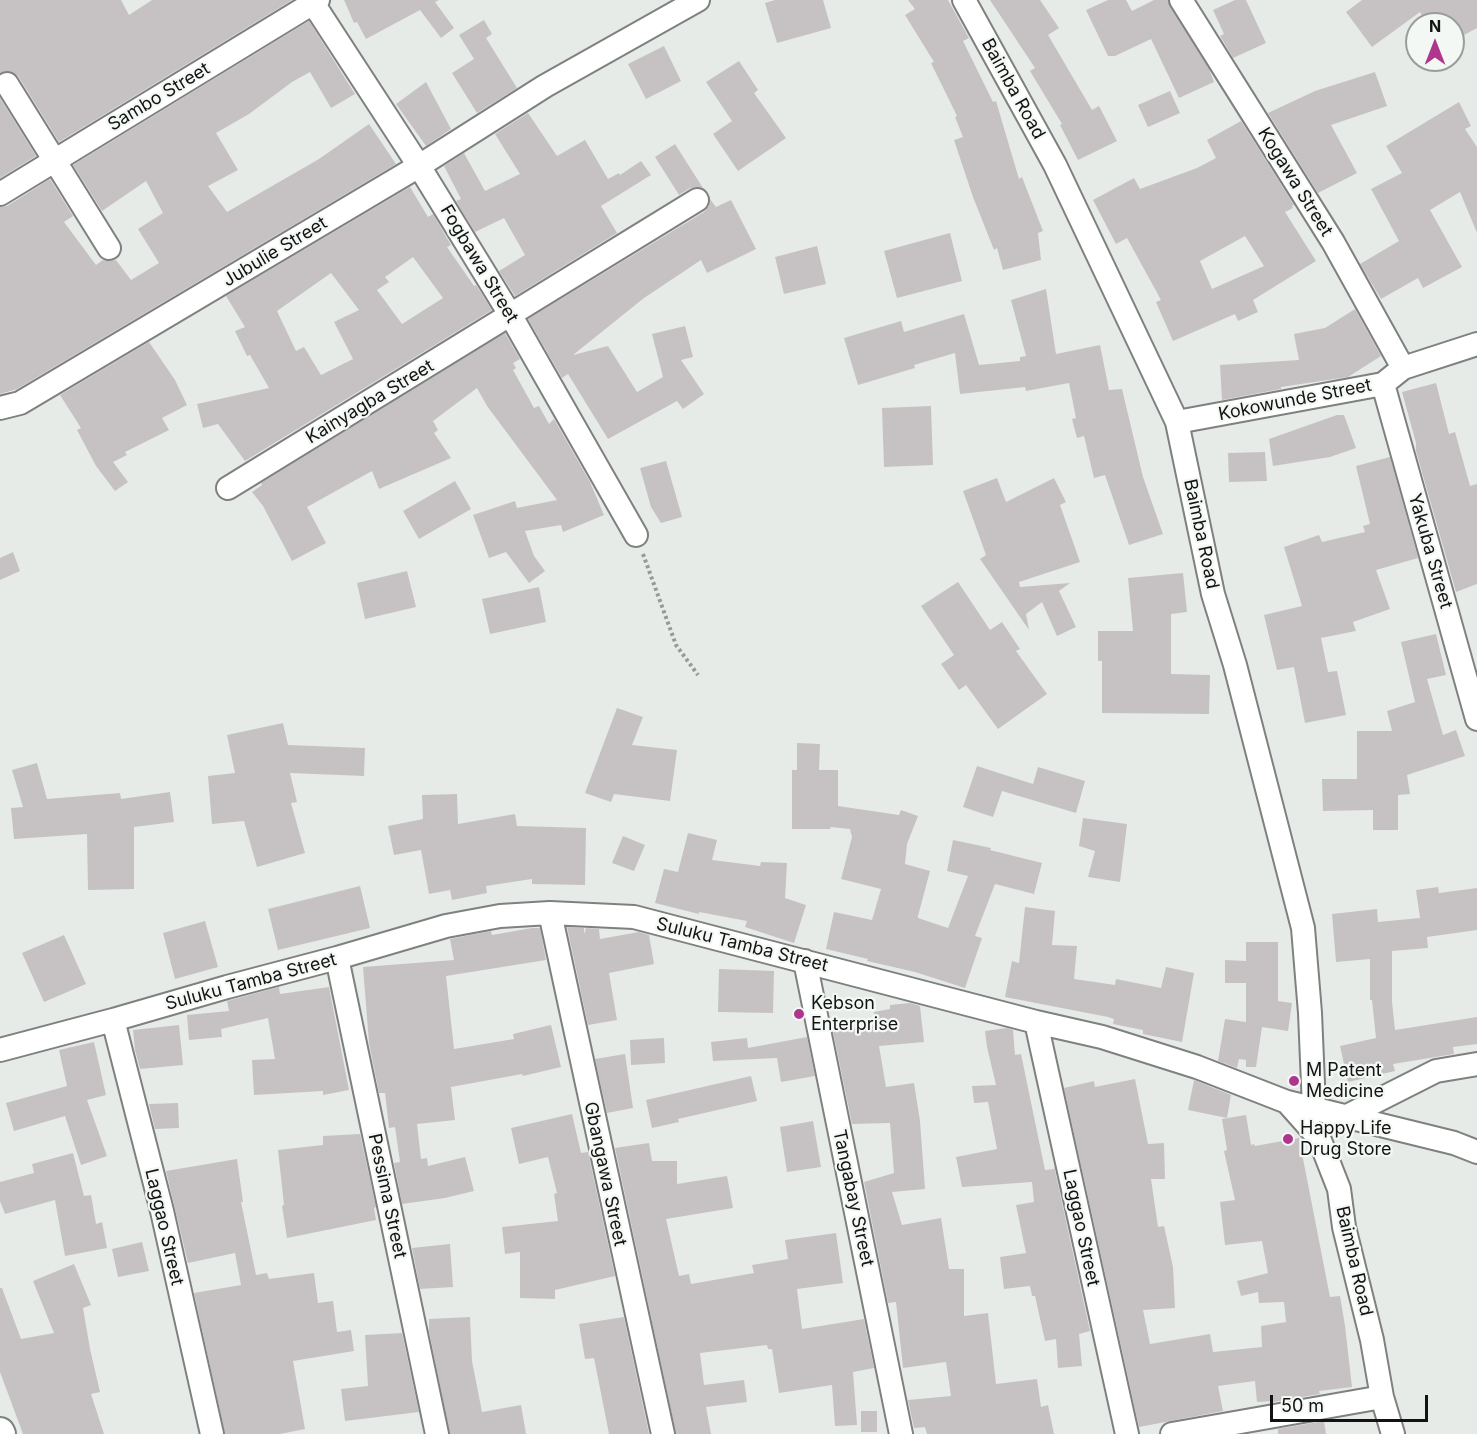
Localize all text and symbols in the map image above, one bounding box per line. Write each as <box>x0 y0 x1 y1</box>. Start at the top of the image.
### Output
north arrow <box>1405 12 1465 72</box>
text: N <box>1429 16 1441 36</box>
street label: Baimba Road <box>976 35 1050 143</box>
street label: Sambo Street <box>104 58 214 136</box>
street label: Kogawa Street <box>1253 124 1337 240</box>
street label: Fogbawa Street <box>435 201 523 327</box>
street label: Jubulie Street <box>219 212 331 292</box>
street label: Kainyagba Street <box>302 355 438 449</box>
street label: Kokowunde Street <box>1217 375 1373 425</box>
street label: Baimba Road <box>1179 477 1223 591</box>
street label: Yakuba Street <box>1403 491 1457 611</box>
street label: Suluku Tamba Street <box>654 913 830 977</box>
street label: Suluku Tamba Street <box>163 949 339 1015</box>
place label: Kebson Enterprise <box>811 993 898 1036</box>
marker: Kebson Enterprise <box>792 1007 806 1021</box>
place label: M Patent Medicine <box>1306 1060 1384 1102</box>
marker: M Patent Medicine <box>1287 1074 1301 1088</box>
street label: Gbangawa Street <box>579 1100 631 1248</box>
place label: Happy Life Drug Store <box>1300 1118 1392 1160</box>
street label: Tangabay Street <box>828 1128 878 1268</box>
street label: Pessima Street <box>363 1132 411 1260</box>
marker: Happy Life Drug Store <box>1281 1132 1295 1146</box>
street label: Laggao Street <box>140 1167 188 1287</box>
street label: Laggao Street <box>1058 1167 1104 1289</box>
street label: Baimba Road <box>1331 1204 1377 1318</box>
scale bar <box>1273 1383 1430 1421</box>
text: 50 m <box>1281 1395 1324 1416</box>

